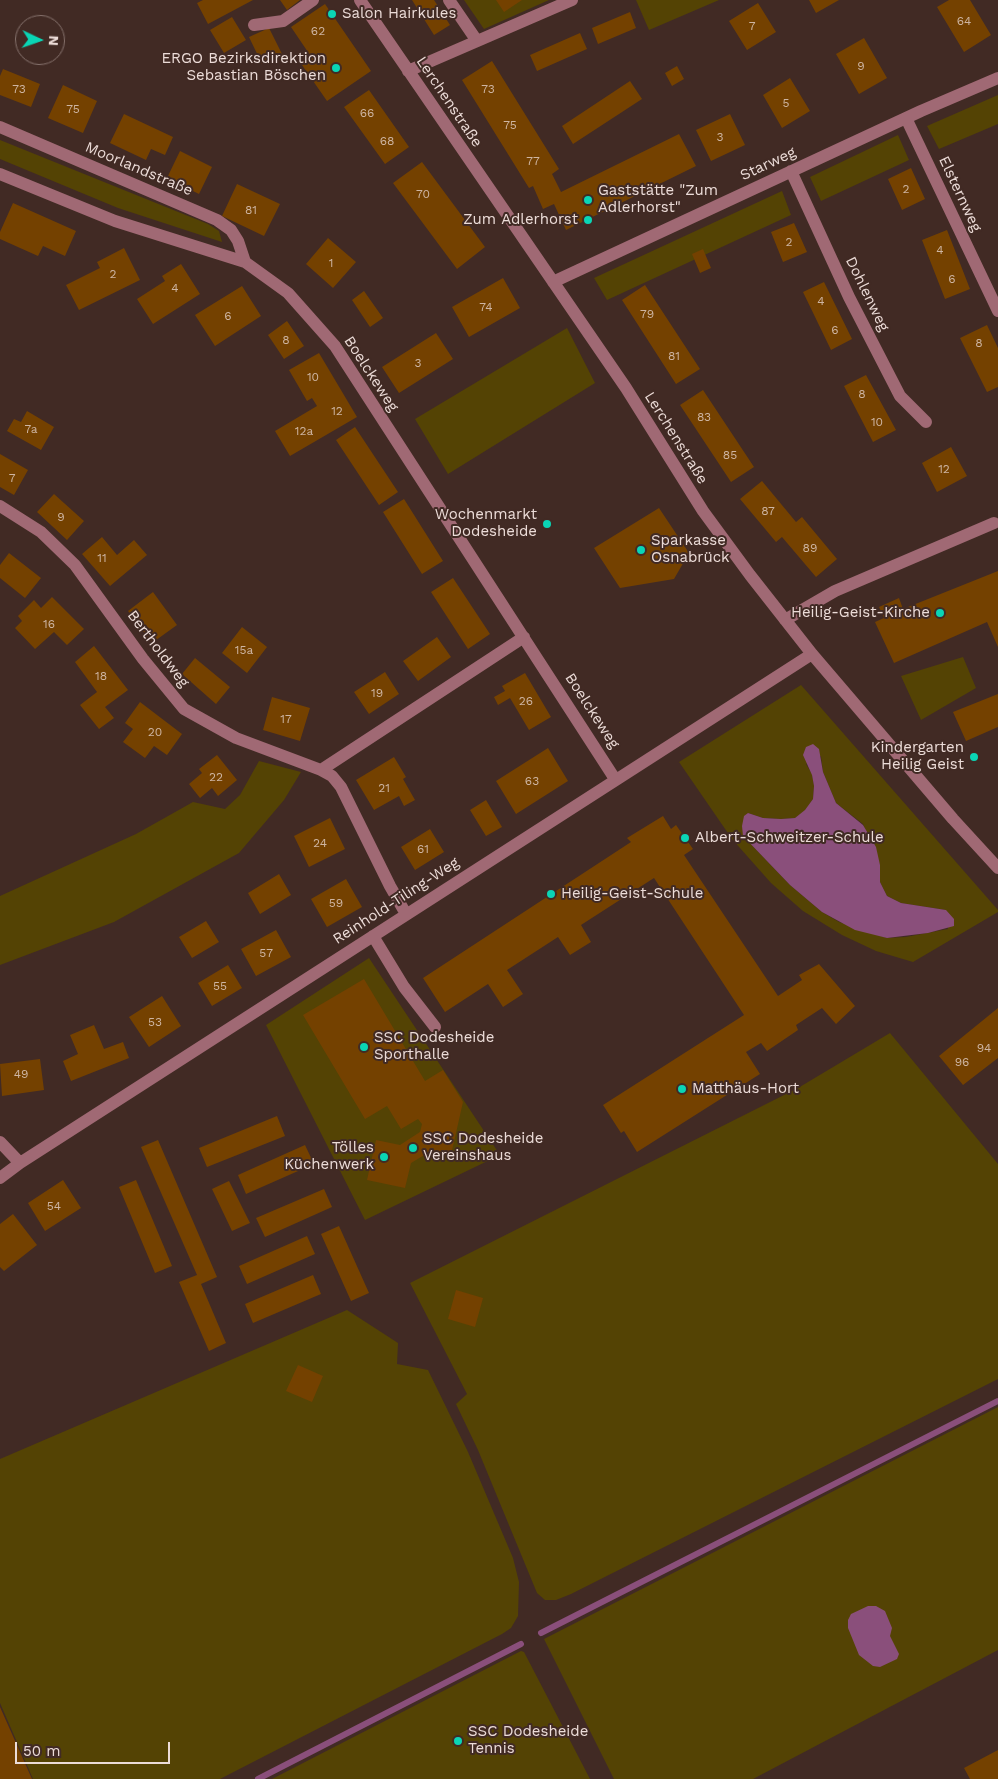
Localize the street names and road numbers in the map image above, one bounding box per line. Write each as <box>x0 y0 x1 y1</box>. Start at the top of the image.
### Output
street label: Lerchenstraße <box>412 53 486 151</box>
street label: Moorlandstraße <box>83 138 195 200</box>
street label: Starweg <box>737 143 799 185</box>
street label: Elsternweg <box>935 153 985 235</box>
street label: Dohlenweg <box>841 254 893 334</box>
street label: Boelckeweg <box>340 333 402 415</box>
street label: Lerchenstraße <box>640 389 712 487</box>
street label: Bertholdweg <box>123 607 193 691</box>
street label: Boelckeweg <box>561 670 623 752</box>
street label: Reinhold-Tiling-Weg <box>330 854 462 948</box>

